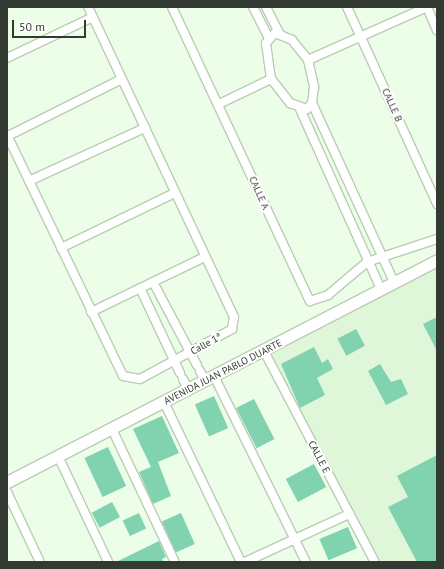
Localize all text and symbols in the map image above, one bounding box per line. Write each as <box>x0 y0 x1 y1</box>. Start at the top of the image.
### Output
scale bar <box>14 12 88 38</box>
text: 50 m <box>19 19 45 34</box>
street label: CALLE B <box>379 86 405 124</box>
street label: CALLE A <box>246 174 272 212</box>
street label: Calle 1ª <box>188 331 224 357</box>
street label: AVENIDA JUAN PABLO DUARTE <box>162 337 284 407</box>
street label: CALLE E <box>305 439 333 475</box>

